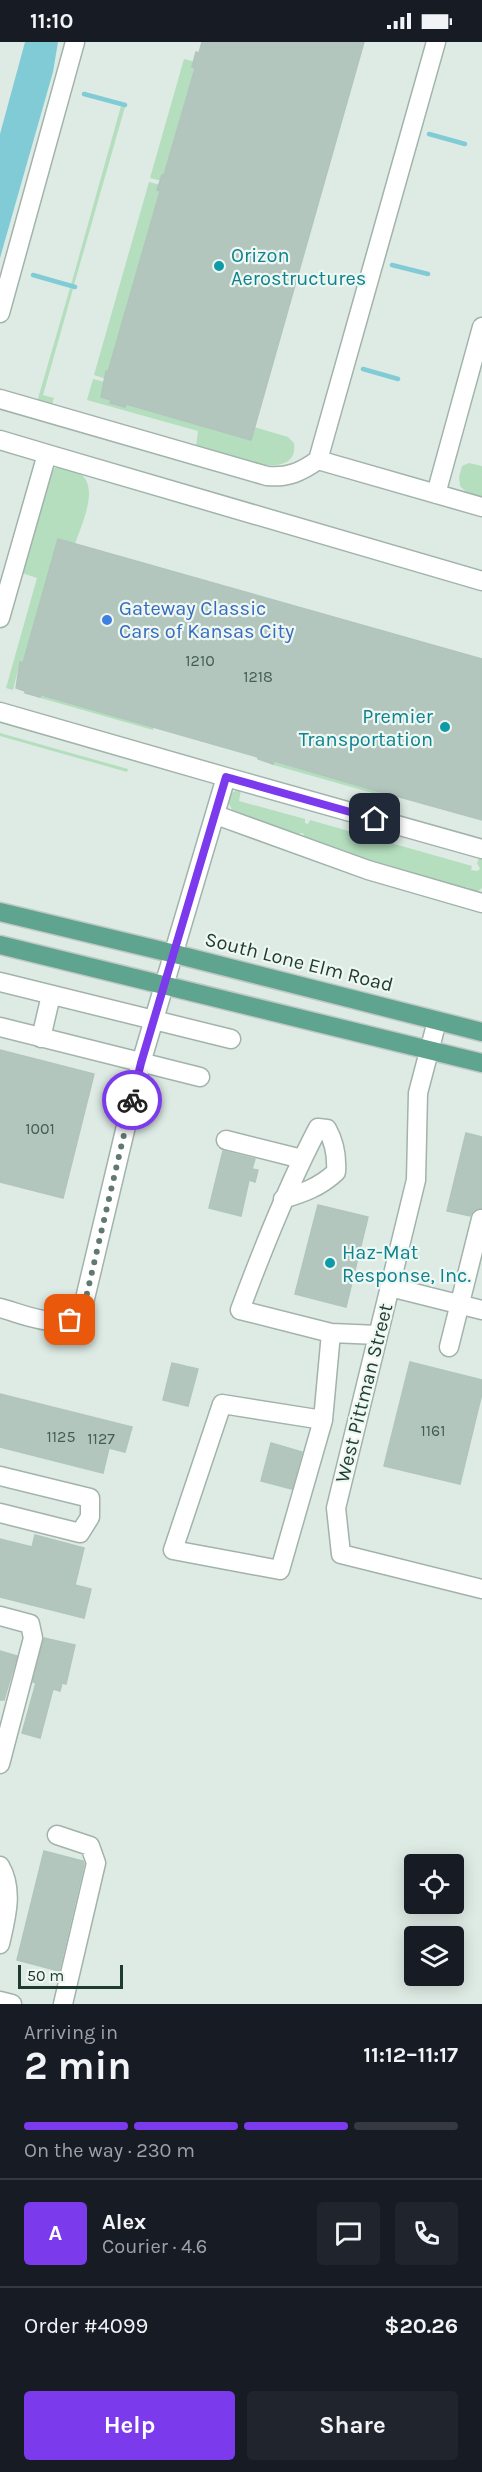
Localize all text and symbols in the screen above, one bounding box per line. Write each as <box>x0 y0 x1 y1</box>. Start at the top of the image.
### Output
text: 11:10 <box>30 8 73 34</box>
place label: Orizon Aerostructures <box>231 244 366 290</box>
marker: Orizon Aerostructures <box>212 259 226 273</box>
place label: Gateway Classic Cars of Kansas City <box>119 597 294 643</box>
marker: Gateway Classic Cars of Kansas City <box>100 613 114 627</box>
house number: 1210 <box>185 651 215 670</box>
house number: 1218 <box>243 667 273 686</box>
place label: Premier Transportation <box>299 705 434 751</box>
marker: Premier Transportation <box>438 720 452 734</box>
pin <box>349 793 400 844</box>
icon: home <box>358 802 391 835</box>
street label: South Lone Elm Road <box>202 927 396 997</box>
courier <box>102 1070 162 1130</box>
icon: bike <box>116 1084 149 1117</box>
house number: 1001 <box>25 1119 55 1138</box>
place label: Haz-Mat Response, Inc. <box>342 1241 471 1287</box>
marker: Haz-Mat Response, Inc. <box>323 1256 337 1270</box>
pin <box>44 1294 95 1345</box>
street label: West Pittman Street <box>331 1301 398 1485</box>
icon: bag <box>53 1303 86 1336</box>
house number: 1161 <box>420 1421 446 1440</box>
house number: 1125 <box>47 1427 75 1446</box>
house number: 1127 <box>87 1429 115 1448</box>
map controls <box>404 1854 464 1986</box>
button: locate <box>404 1854 464 1914</box>
button: layers <box>404 1926 464 1986</box>
scale bar <box>18 1962 123 1990</box>
text: 50 m <box>27 1966 64 1985</box>
text: Arriving in <box>24 2021 118 2044</box>
text: 11:12–11:17 <box>363 2042 458 2068</box>
text: 2 min <box>24 2043 132 2089</box>
text: On the way · 230 m <box>24 2139 195 2162</box>
button: chat <box>317 2202 380 2265</box>
button: phone <box>395 2202 458 2265</box>
text: Alex <box>102 2209 146 2235</box>
text: A <box>49 2220 62 2246</box>
text: Courier · 4.6 <box>102 2235 207 2258</box>
text: Order #4099 <box>24 2313 148 2339</box>
text: $20.26 <box>384 2313 458 2339</box>
button: Help <box>24 2391 235 2460</box>
button: Share <box>247 2391 458 2460</box>

